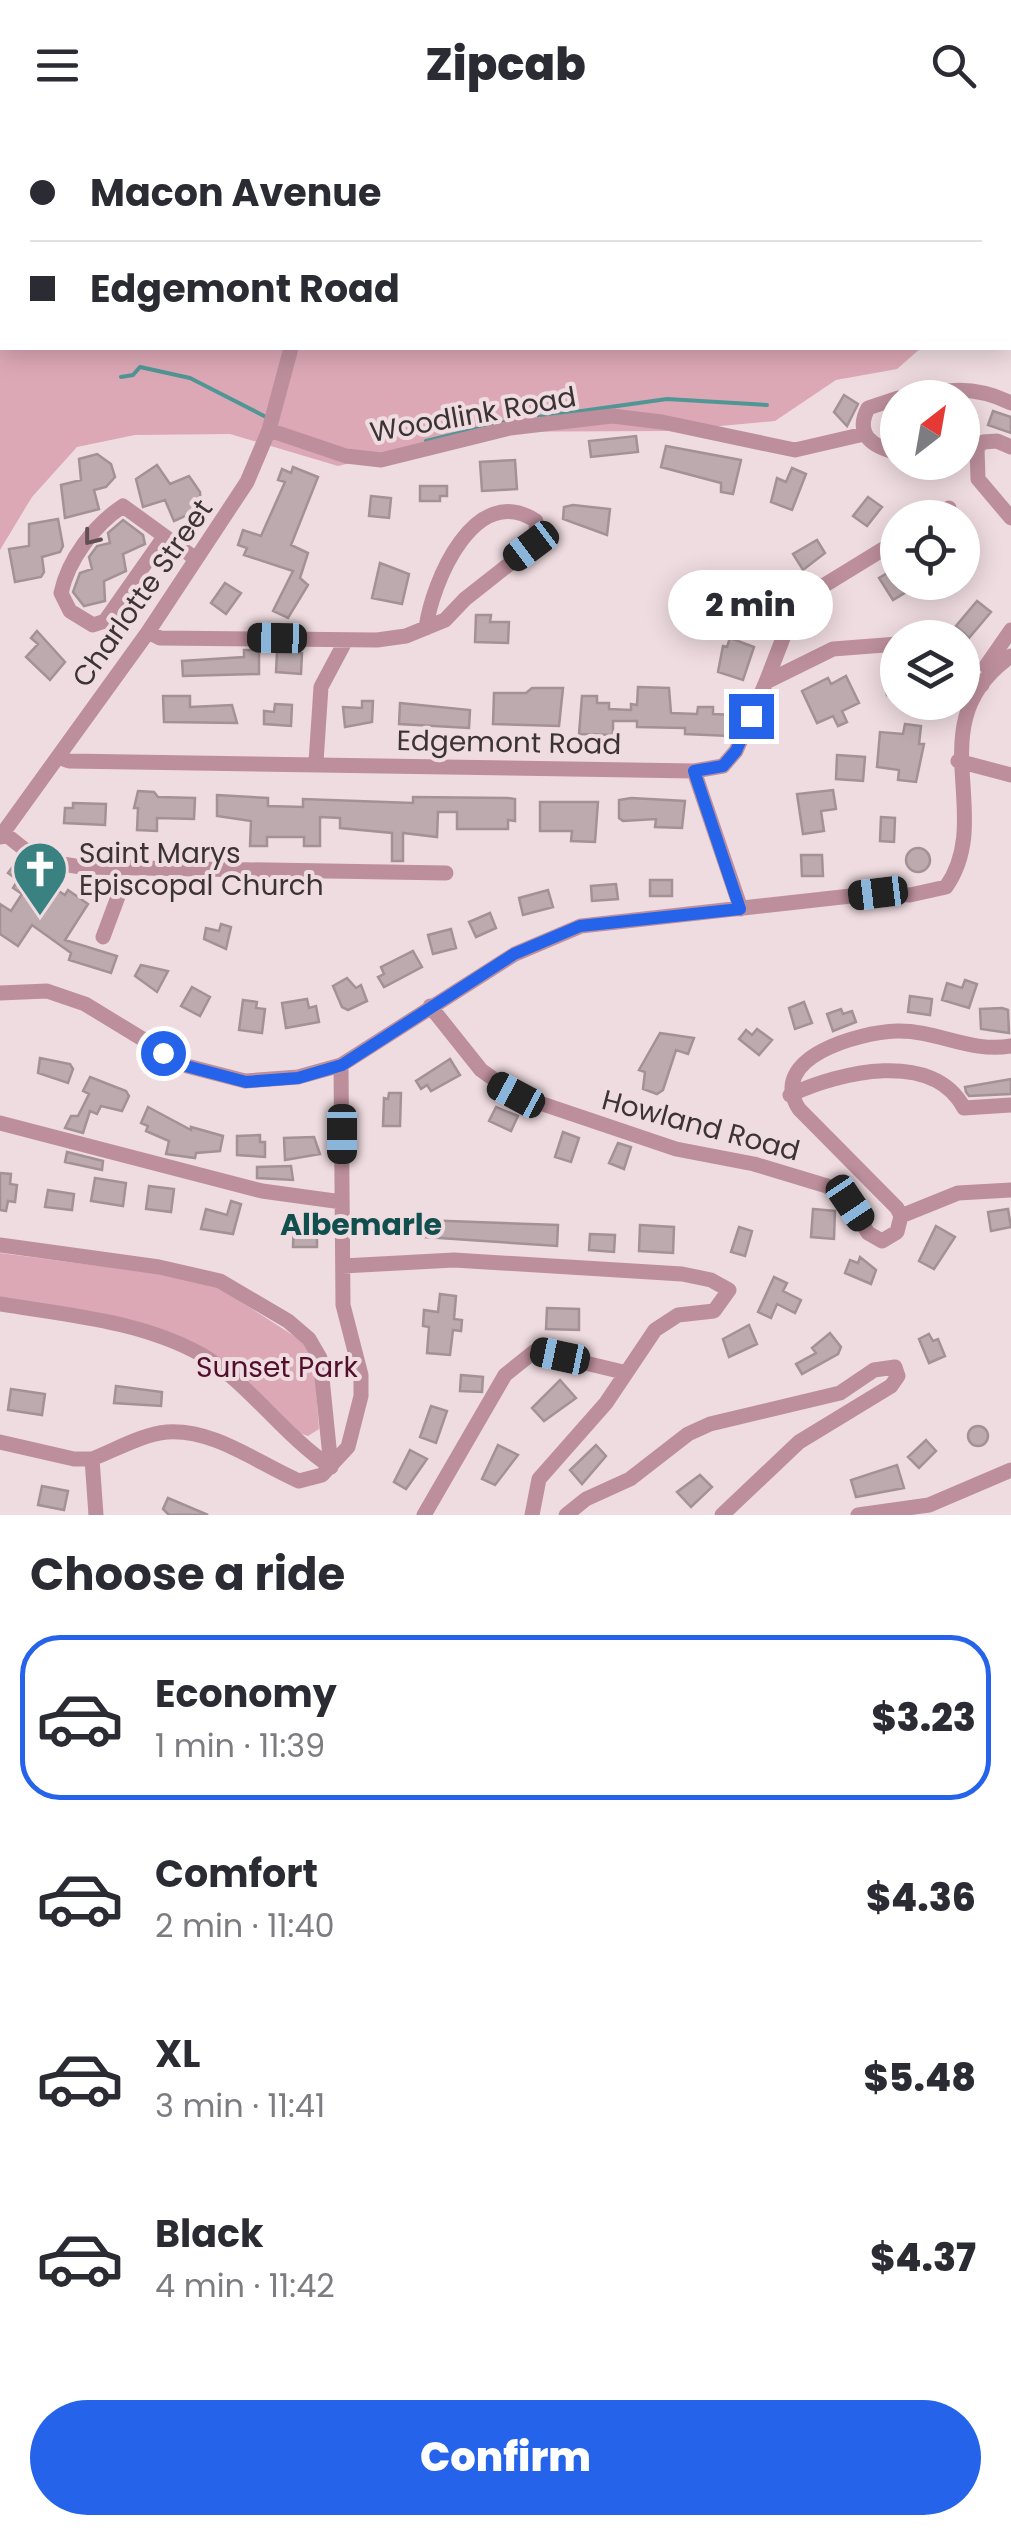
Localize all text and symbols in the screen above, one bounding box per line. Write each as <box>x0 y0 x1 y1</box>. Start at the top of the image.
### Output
text: Zipcab <box>425 33 586 96</box>
icon: menu <box>30 38 85 93</box>
icon: search <box>926 38 981 93</box>
text: Macon Avenue <box>90 166 381 219</box>
text: Edgemont Road <box>90 262 400 315</box>
street label: Woodlink Road <box>367 377 579 452</box>
north arrow <box>880 380 980 480</box>
map controls <box>880 380 980 720</box>
street label: Charlotte Street <box>63 492 222 695</box>
button: locate <box>880 500 980 600</box>
car <box>498 516 564 576</box>
one-way arrow <box>85 527 102 545</box>
callout: 2 min <box>668 571 834 641</box>
text: 2 min <box>705 582 796 627</box>
button: layers <box>880 620 980 720</box>
car <box>247 622 307 654</box>
route end <box>729 694 774 739</box>
street label: Edgemont Road <box>396 721 622 764</box>
place label: Saint Marys Episcopal Church <box>79 834 324 905</box>
church icon: Saint Marys Episcopal Church <box>10 839 70 918</box>
car <box>846 874 910 912</box>
route start <box>141 1031 186 1076</box>
car <box>482 1068 550 1122</box>
street label: Howland Road <box>598 1080 804 1171</box>
car <box>327 1104 357 1164</box>
car <box>821 1170 879 1236</box>
district label: Albemarle <box>280 1203 442 1246</box>
car <box>528 1335 592 1377</box>
park label: Sunset Park <box>196 1348 359 1387</box>
text: Choose a ride <box>30 1543 345 1606</box>
text: Economy <box>155 1667 337 1720</box>
icon: car <box>35 1673 125 1763</box>
text: $3.23 <box>871 1691 976 1744</box>
text: 1 min · 11:39 <box>155 1723 325 1768</box>
text: Comfort <box>155 1847 318 1900</box>
icon: car <box>35 1853 125 1943</box>
text: $4.36 <box>866 1871 976 1924</box>
text: 2 min · 11:40 <box>155 1903 335 1948</box>
text: XL <box>155 2027 200 2080</box>
icon: car <box>35 2033 125 2123</box>
text: $5.48 <box>863 2051 976 2104</box>
text: 3 min · 11:41 <box>155 2083 325 2128</box>
text: Black <box>155 2207 264 2260</box>
icon: car <box>35 2213 125 2303</box>
text: $4.37 <box>870 2231 976 2284</box>
text: 4 min · 11:42 <box>155 2263 335 2308</box>
button: Confirm <box>30 2400 981 2515</box>

